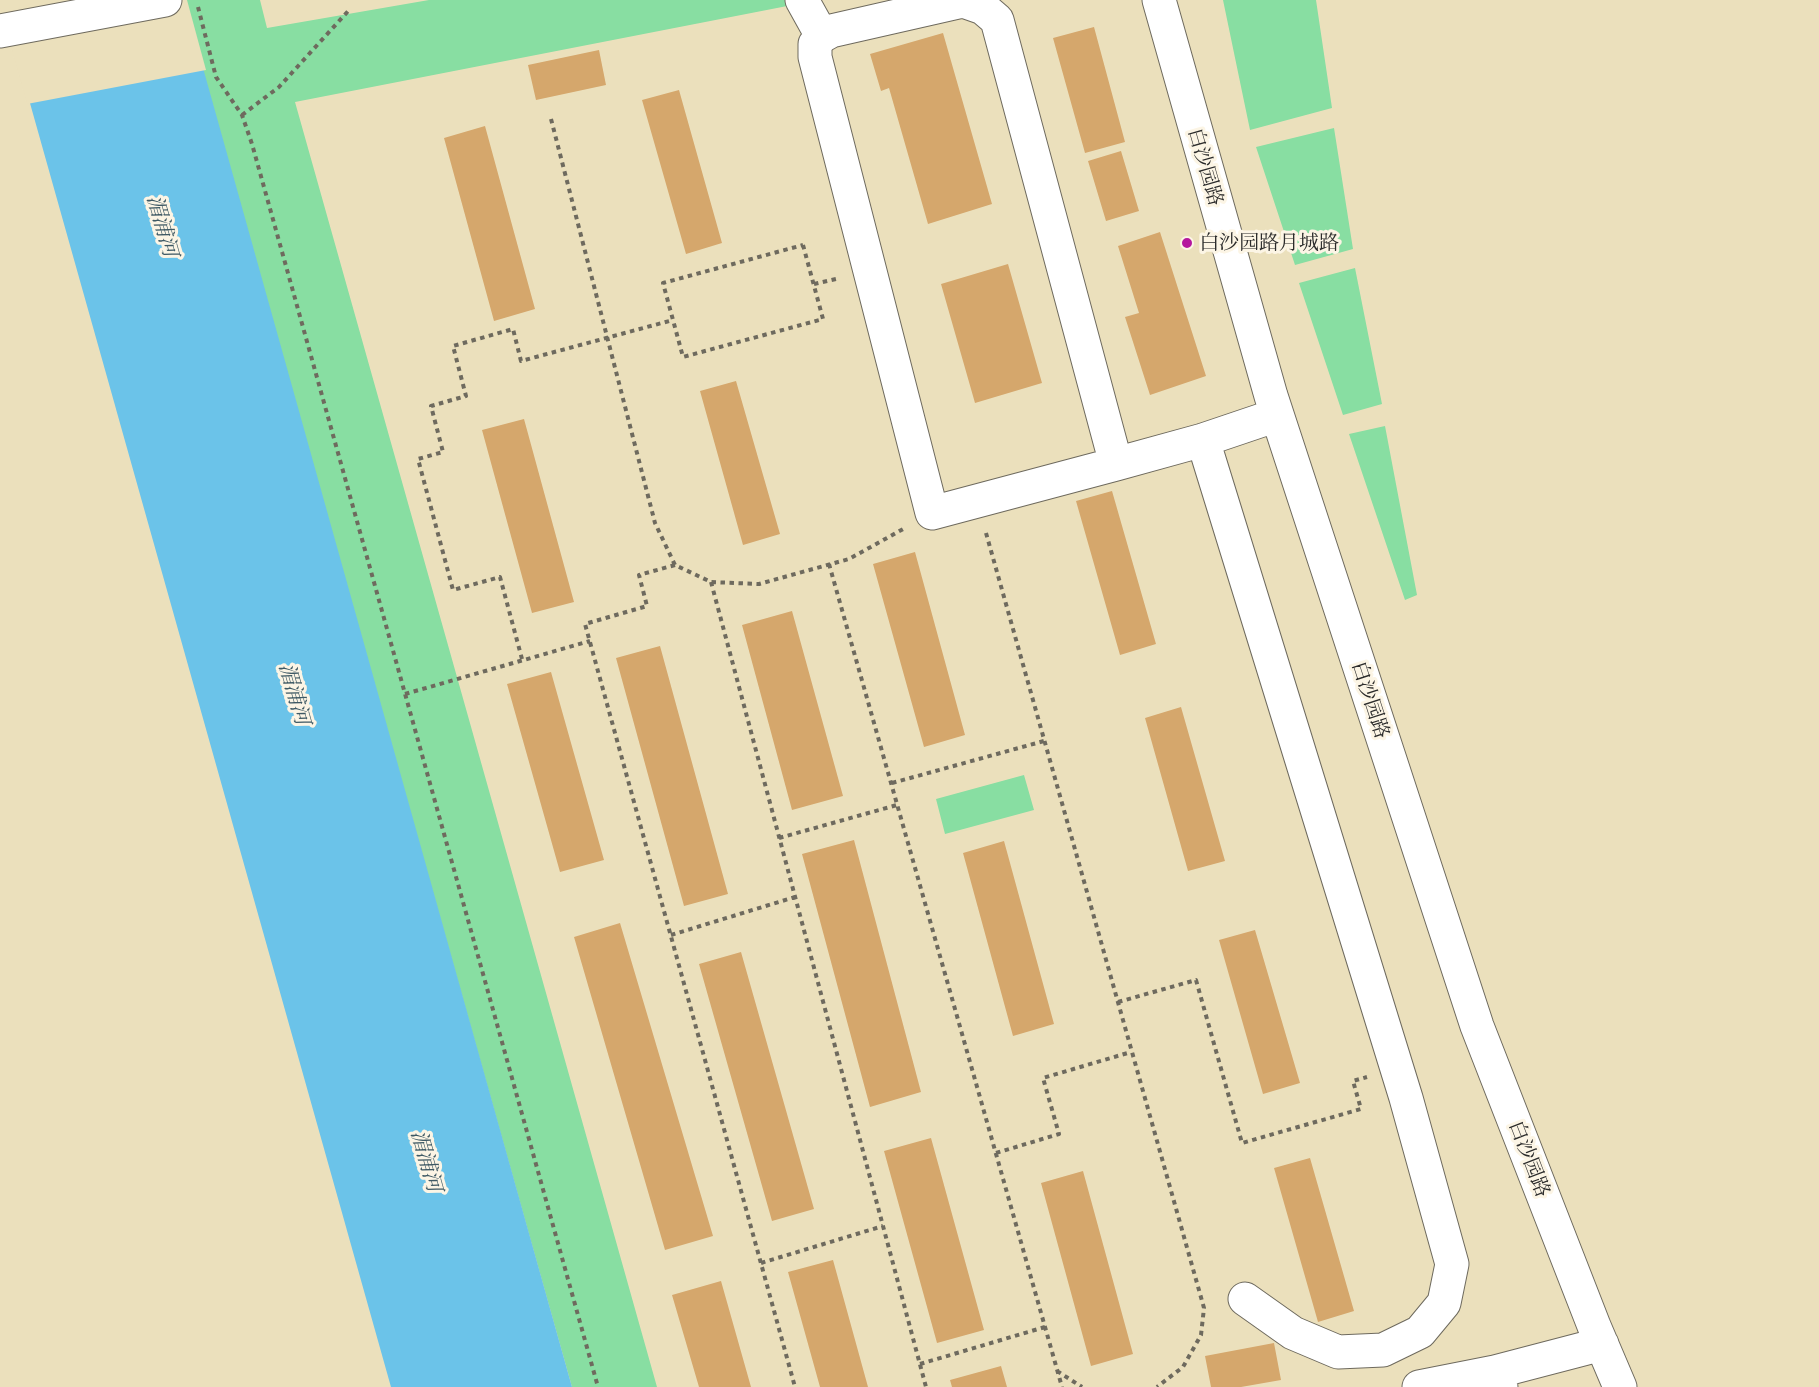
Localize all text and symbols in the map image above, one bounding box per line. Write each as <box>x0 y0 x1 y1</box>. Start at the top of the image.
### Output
street label: 白沙园路 <box>1182 125 1228 209</box>
water label: 湄浦河 <box>141 192 183 260</box>
place label: 白沙园路月城路 <box>1199 231 1339 255</box>
marker: 白沙园路月城路 <box>1180 236 1194 250</box>
street label: 白沙园路 <box>1346 658 1394 742</box>
water label: 湄浦河 <box>273 660 315 728</box>
street label: 白沙园路 <box>1503 1117 1555 1201</box>
water label: 湄浦河 <box>405 1127 447 1195</box>

